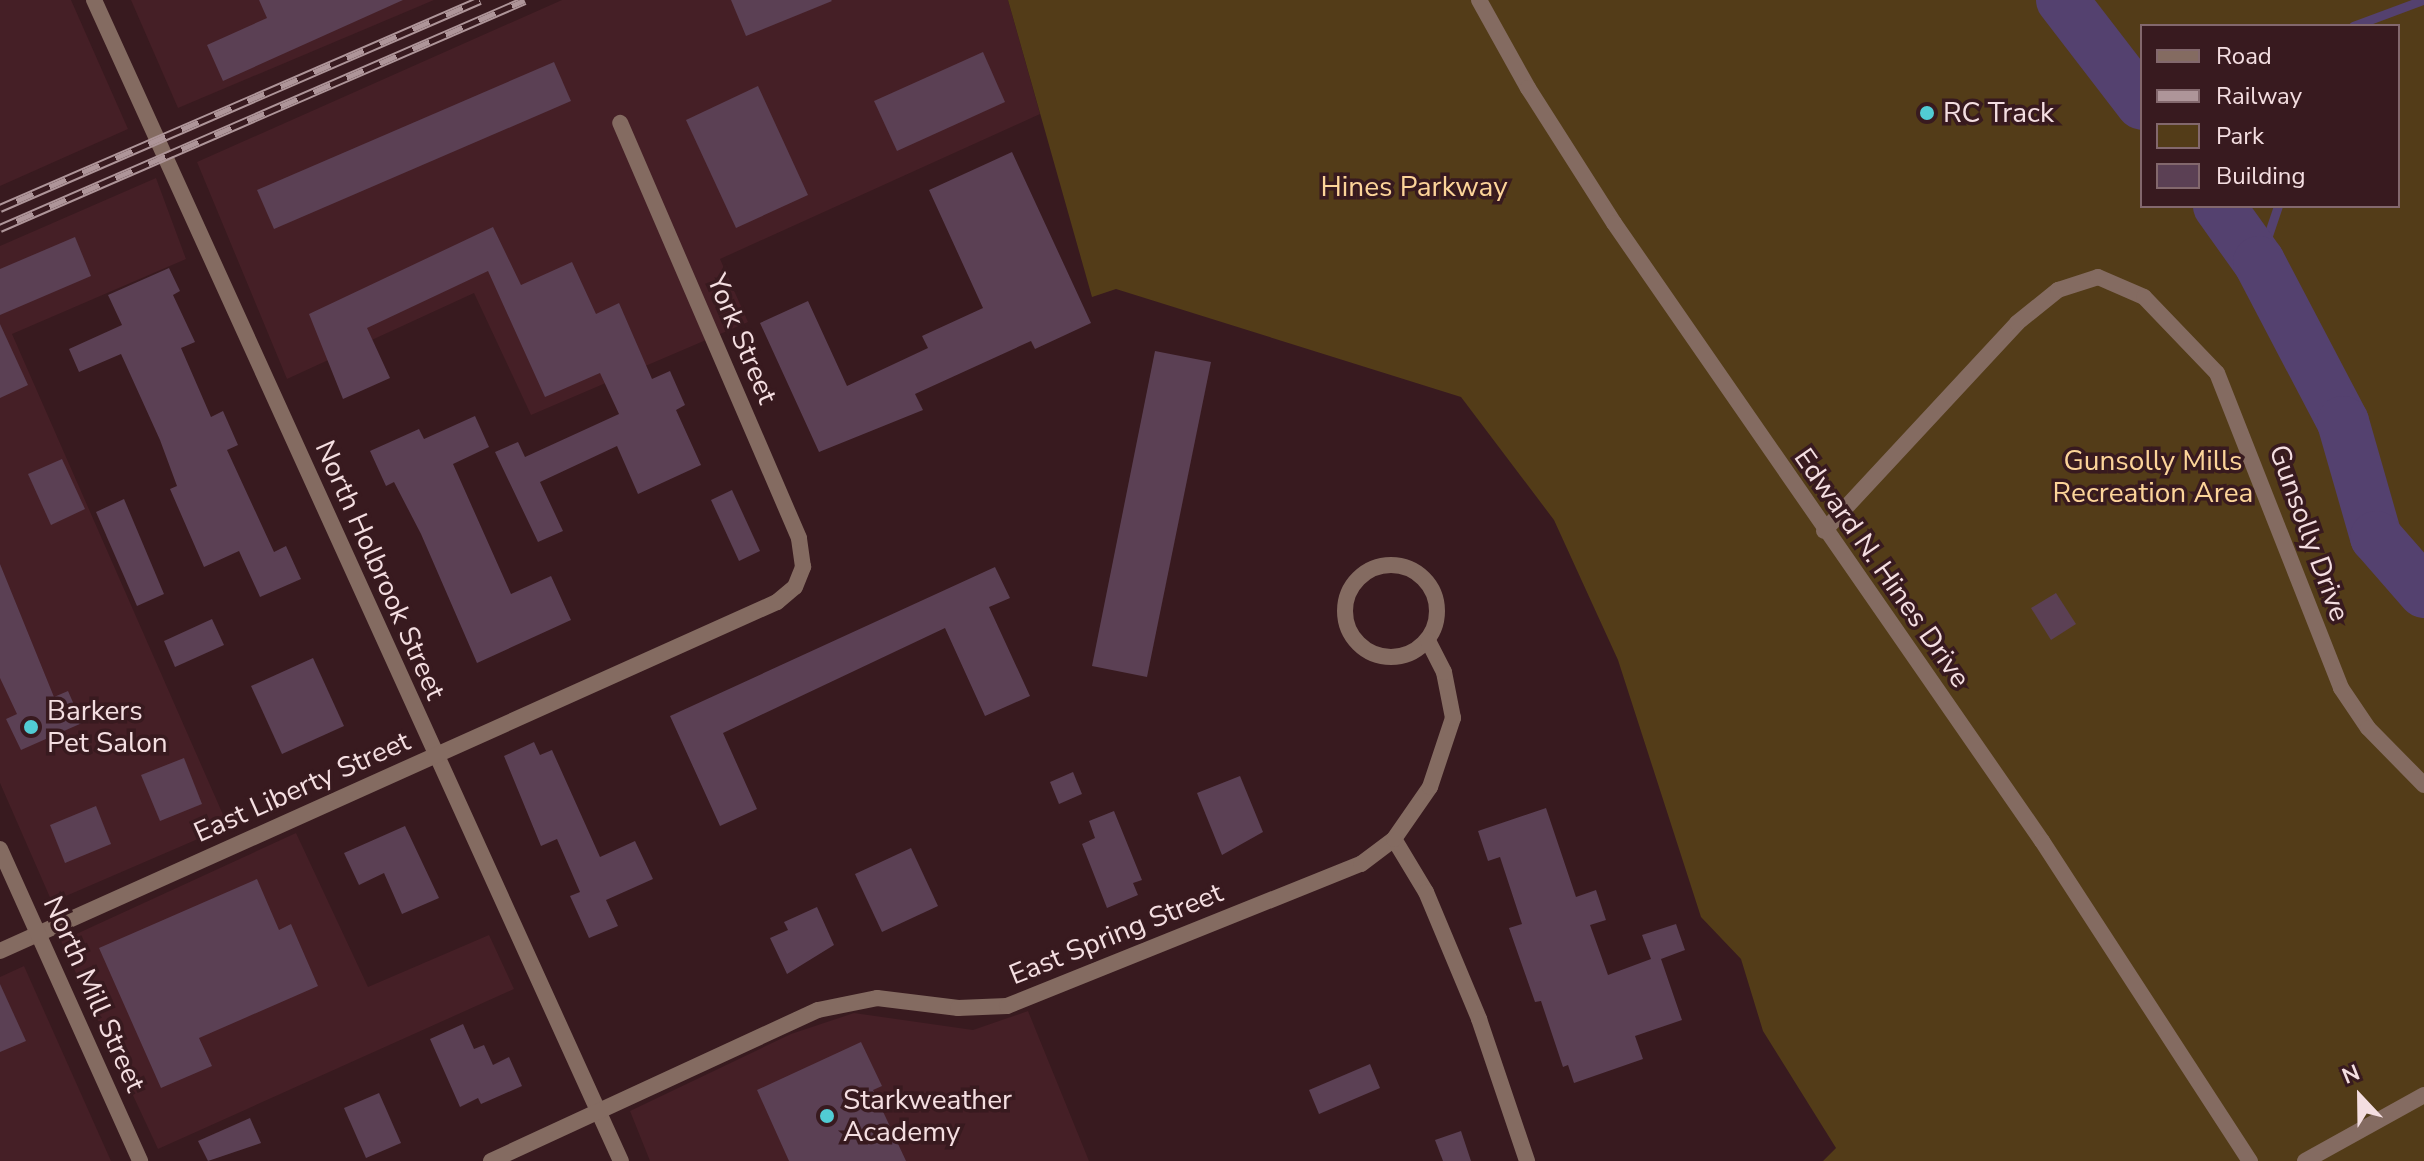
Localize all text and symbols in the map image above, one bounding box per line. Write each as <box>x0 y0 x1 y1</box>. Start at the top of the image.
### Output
legend <box>2140 24 2400 208</box>
text: Road <box>2216 40 2272 72</box>
text: Railway <box>2216 80 2302 112</box>
place label: RC Track <box>1943 96 2054 130</box>
marker: RC Track <box>1918 104 1936 122</box>
text: Park <box>2216 120 2264 152</box>
text: Building <box>2216 160 2306 192</box>
park label: Hines Parkway <box>1320 170 1508 204</box>
street label: York Street <box>700 269 784 409</box>
street label: North Holbrook Street <box>308 435 452 705</box>
street label: Gunsolly Drive <box>2262 440 2356 626</box>
street label: Edward N. Hines Drive <box>1787 442 1977 694</box>
park label: Gunsolly Mills Recreation Area <box>2053 444 2253 510</box>
place label: Barkers Pet Salon <box>47 694 168 760</box>
marker: Barkers Pet Salon <box>22 718 40 736</box>
street label: East Liberty Street <box>189 724 415 850</box>
street label: East Spring Street <box>1004 876 1228 992</box>
street label: North Mill Street <box>36 891 152 1097</box>
north arrow <box>2320 1057 2400 1137</box>
text: N <box>2338 1058 2364 1092</box>
place label: Starkweather Academy <box>843 1083 1012 1149</box>
marker: Starkweather Academy <box>818 1107 836 1125</box>

